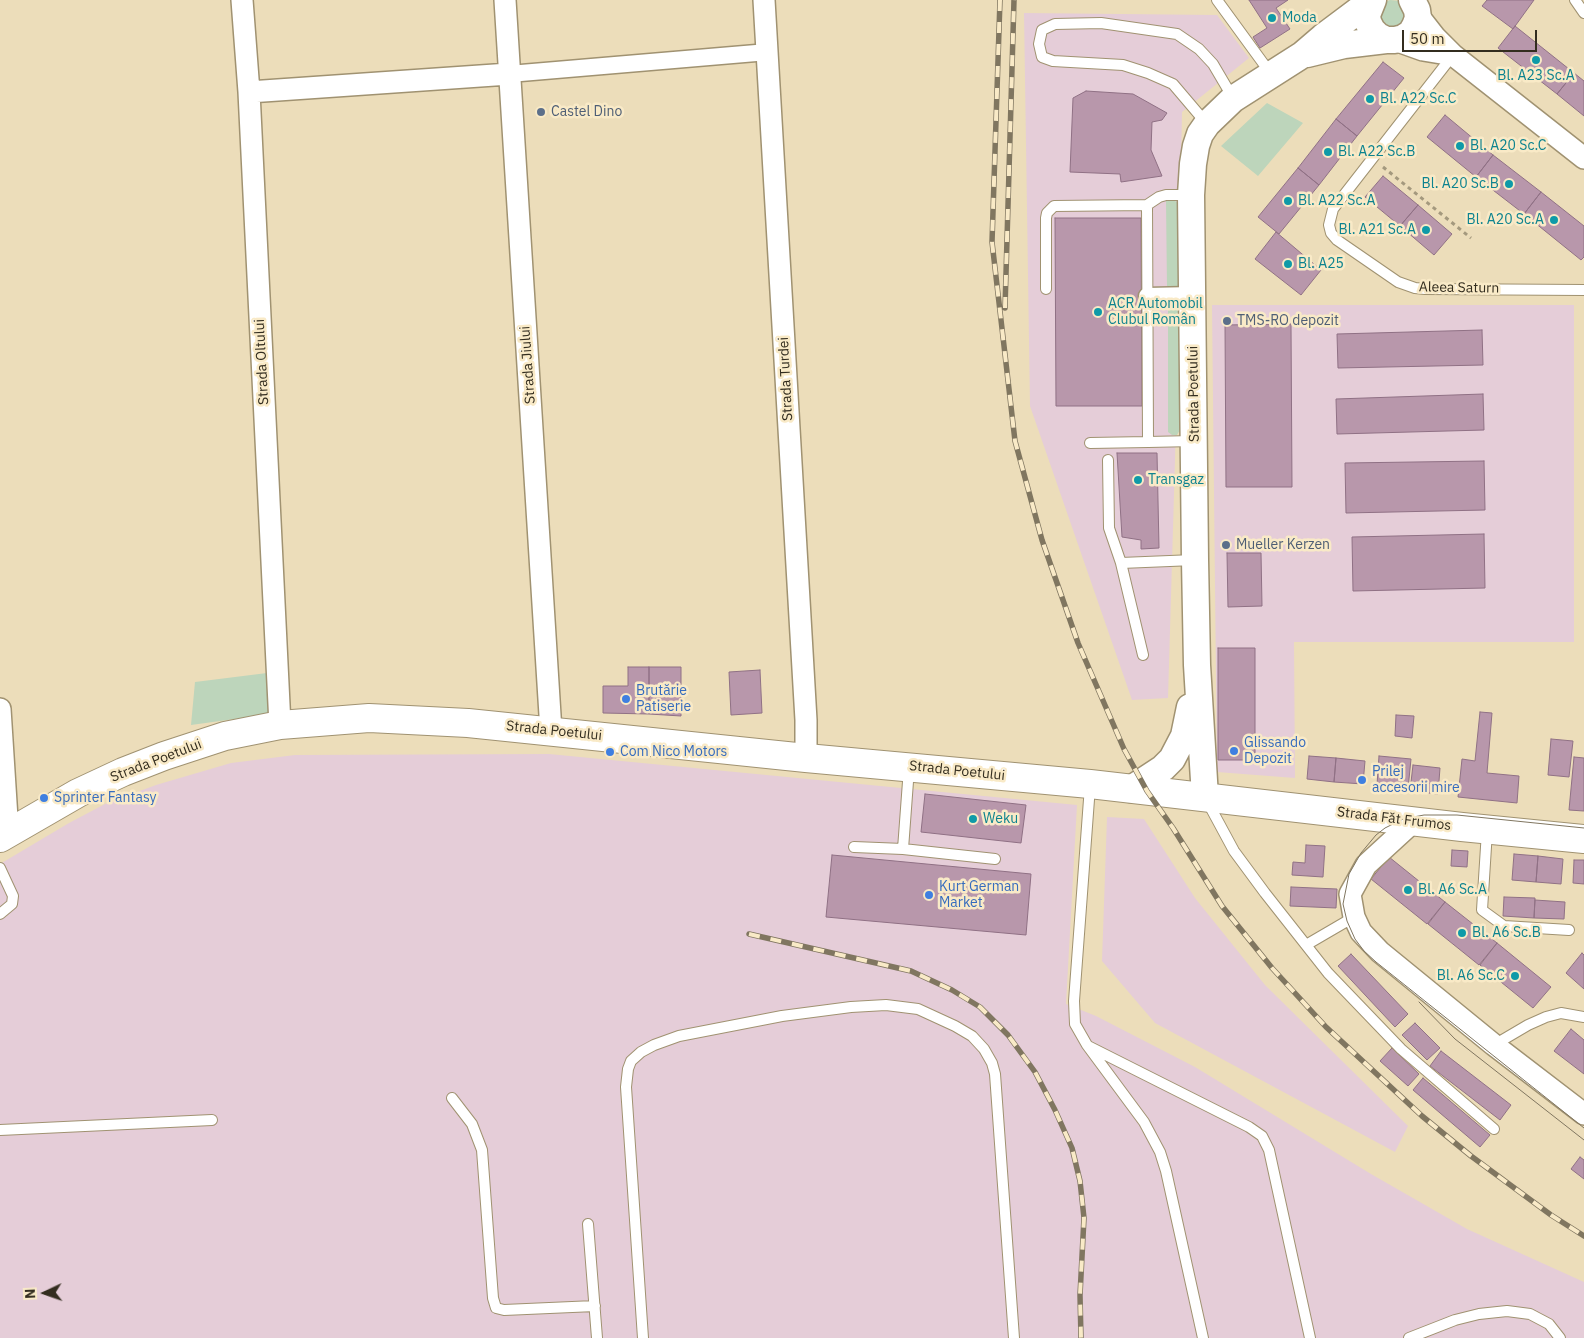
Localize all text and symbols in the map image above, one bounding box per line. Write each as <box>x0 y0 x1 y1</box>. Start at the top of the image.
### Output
place label: Moda <box>1282 10 1317 26</box>
marker: Moda <box>1266 12 1278 24</box>
scale bar <box>1404 20 1539 52</box>
text: 50 m <box>1410 29 1445 48</box>
marker: Bl. A23 Sc.A <box>1530 54 1542 66</box>
place label: Bl. A23 Sc.A <box>1497 68 1575 84</box>
place label: Bl. A22 Sc.C <box>1380 91 1457 107</box>
marker: Bl. A22 Sc.C <box>1364 93 1376 105</box>
place label: Castel Dino <box>551 104 622 120</box>
marker: Castel Dino <box>535 106 547 118</box>
place label: Bl. A20 Sc.C <box>1470 138 1547 154</box>
marker: Bl. A20 Sc.C <box>1454 140 1466 152</box>
place label: Bl. A22 Sc.B <box>1338 144 1415 160</box>
marker: Bl. A22 Sc.B <box>1322 146 1334 158</box>
place label: Bl. A20 Sc.B <box>1422 176 1499 192</box>
marker: Bl. A20 Sc.B <box>1503 178 1515 190</box>
place label: Bl. A22 Sc.A <box>1298 193 1375 209</box>
marker: Bl. A22 Sc.A <box>1282 195 1294 207</box>
place label: Bl. A20 Sc.A <box>1467 212 1544 228</box>
marker: Bl. A20 Sc.A <box>1548 214 1560 226</box>
place label: Bl. A21 Sc.A <box>1339 222 1416 238</box>
marker: Bl. A21 Sc.A <box>1420 224 1432 236</box>
place label: Bl. A25 <box>1298 256 1344 272</box>
marker: Bl. A25 <box>1282 258 1294 270</box>
street label: Aleea Saturn <box>1419 279 1499 297</box>
place label: ACR Automobil Clubul Român <box>1108 296 1203 328</box>
marker: ACR Automobil Clubul Român <box>1092 306 1104 318</box>
place label: TMS-RO depozit <box>1237 313 1339 329</box>
marker: TMS-RO depozit <box>1221 315 1233 327</box>
street label: Strada Oltului <box>251 318 273 406</box>
street label: Strada Jiului <box>517 325 539 405</box>
street label: Strada Turdei <box>775 337 797 421</box>
street label: Strada Poetului <box>1185 346 1203 442</box>
place label: Transgaz <box>1148 472 1204 488</box>
marker: Transgaz <box>1132 474 1144 486</box>
place label: Mueller Kerzen <box>1236 537 1330 553</box>
marker: Mueller Kerzen <box>1220 539 1232 551</box>
place label: Brutărie Patiserie <box>636 683 691 716</box>
marker: Brutărie Patiserie <box>620 693 632 705</box>
street label: Strada Poetului <box>505 718 603 744</box>
place label: Glissando Depozit <box>1244 735 1306 768</box>
street label: Strada Poetului <box>108 736 204 786</box>
place label: Com Nico Motors <box>620 744 727 760</box>
marker: Glissando Depozit <box>1228 745 1240 757</box>
marker: Com Nico Motors <box>604 746 616 758</box>
street label: Strada Poetului <box>908 758 1006 784</box>
place label: Prilej accesorii mire <box>1372 764 1460 796</box>
marker: Prilej accesorii mire <box>1356 774 1368 786</box>
place label: Sprinter Fantasy <box>54 790 156 806</box>
marker: Sprinter Fantasy <box>38 792 50 804</box>
street label: Strada Făt Frumos <box>1336 804 1452 834</box>
place label: Weku <box>983 811 1018 827</box>
marker: Weku <box>967 813 979 825</box>
place label: Kurt German Market <box>939 879 1019 912</box>
place label: Bl. A6 Sc.A <box>1418 882 1487 898</box>
marker: Bl. A6 Sc.A <box>1402 884 1414 896</box>
marker: Kurt German Market <box>923 889 935 901</box>
place label: Bl. A6 Sc.B <box>1472 925 1541 941</box>
marker: Bl. A6 Sc.B <box>1456 927 1468 939</box>
place label: Bl. A6 Sc.C <box>1437 968 1505 984</box>
marker: Bl. A6 Sc.C <box>1509 970 1521 982</box>
north arrow <box>20 1268 70 1318</box>
text: N <box>21 1288 39 1299</box>

